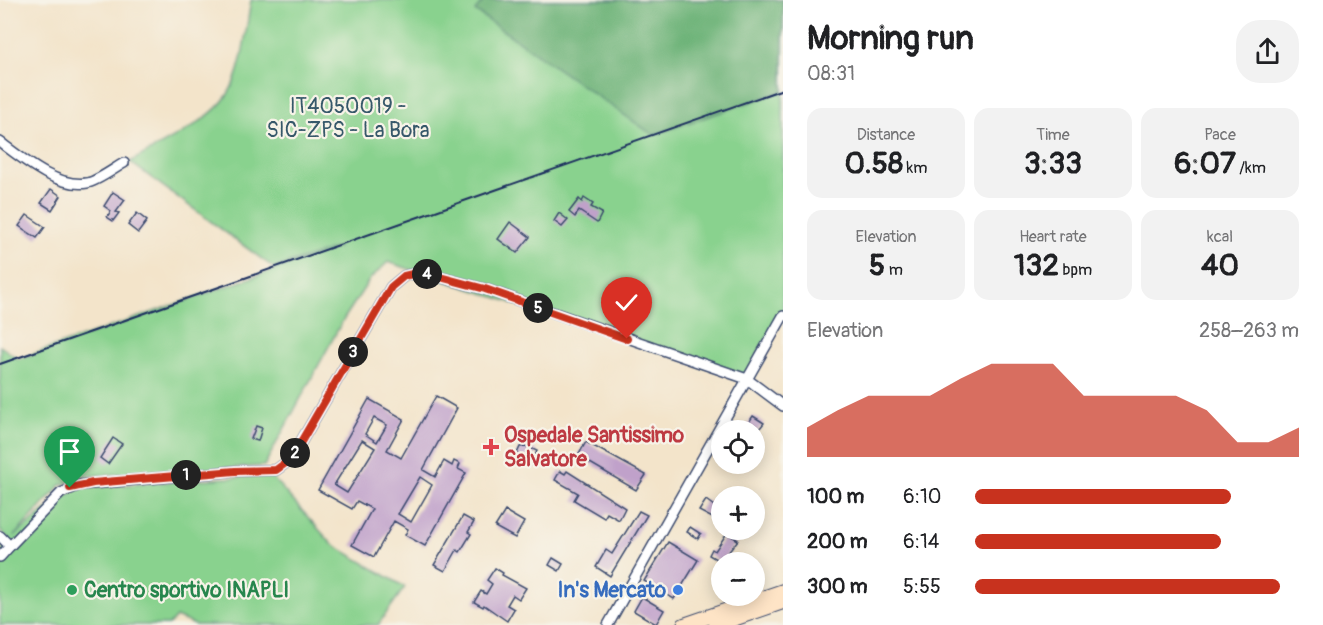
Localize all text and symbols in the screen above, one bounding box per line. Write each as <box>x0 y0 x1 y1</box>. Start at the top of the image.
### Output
text: Morning run <box>807 18 974 59</box>
button: share <box>1236 20 1299 83</box>
text: 08:31 <box>807 61 855 86</box>
park label: IT4050019 - SIC-ZPS - La Bora <box>267 93 429 144</box>
text: Distance <box>857 125 915 145</box>
text: Time <box>1036 125 1070 145</box>
text: Pace <box>1204 125 1236 145</box>
text: 0.58 <box>845 145 903 182</box>
text: 3:33 <box>1024 145 1082 182</box>
text: 6:07 <box>1174 145 1236 182</box>
text: km <box>903 158 927 178</box>
text: /km <box>1236 158 1266 178</box>
text: Elevation <box>856 227 916 247</box>
text: Heart rate <box>1019 227 1087 247</box>
text: kcal <box>1207 227 1233 247</box>
text: 5 <box>869 247 885 284</box>
text: 132 <box>1014 247 1059 284</box>
text: 40 <box>1201 247 1239 284</box>
pin: 4 <box>412 259 442 289</box>
text: m <box>885 260 903 280</box>
text: bpm <box>1059 260 1092 280</box>
text: 4 <box>422 264 432 284</box>
pin <box>601 277 652 339</box>
icon: check <box>610 286 643 319</box>
pin: 5 <box>523 293 553 323</box>
text: 5 <box>534 298 542 318</box>
text: Elevation <box>807 318 883 343</box>
text: 258–263 m <box>1199 318 1299 343</box>
pin: 3 <box>338 337 368 367</box>
text: 3 <box>349 342 357 362</box>
map controls <box>711 420 765 606</box>
button: locate <box>711 420 765 474</box>
place label: Ospedale Santissimo Salvatore <box>504 422 685 473</box>
pin <box>44 426 95 488</box>
icon: arrive <box>53 435 86 468</box>
pin: 2 <box>280 438 310 468</box>
marker: Ospedale Santissimo Salvatore <box>482 438 500 456</box>
text: 2 <box>291 443 299 463</box>
pin: 1 <box>171 460 201 490</box>
text: 1 <box>183 465 189 485</box>
text: 100 m <box>807 484 864 509</box>
text: 6:10 <box>903 484 941 509</box>
button: + <box>711 486 765 540</box>
text: 200 m <box>807 529 868 554</box>
text: 6:14 <box>903 529 939 554</box>
button: − <box>711 552 765 606</box>
text: 300 m <box>807 574 868 599</box>
text: 5:55 <box>903 574 941 599</box>
place label: Centro sportivo INAPLI <box>84 577 289 604</box>
place label: In's Mercato <box>558 577 667 604</box>
marker: Centro sportivo INAPLI <box>65 583 79 597</box>
marker: In's Mercato <box>671 583 685 597</box>

